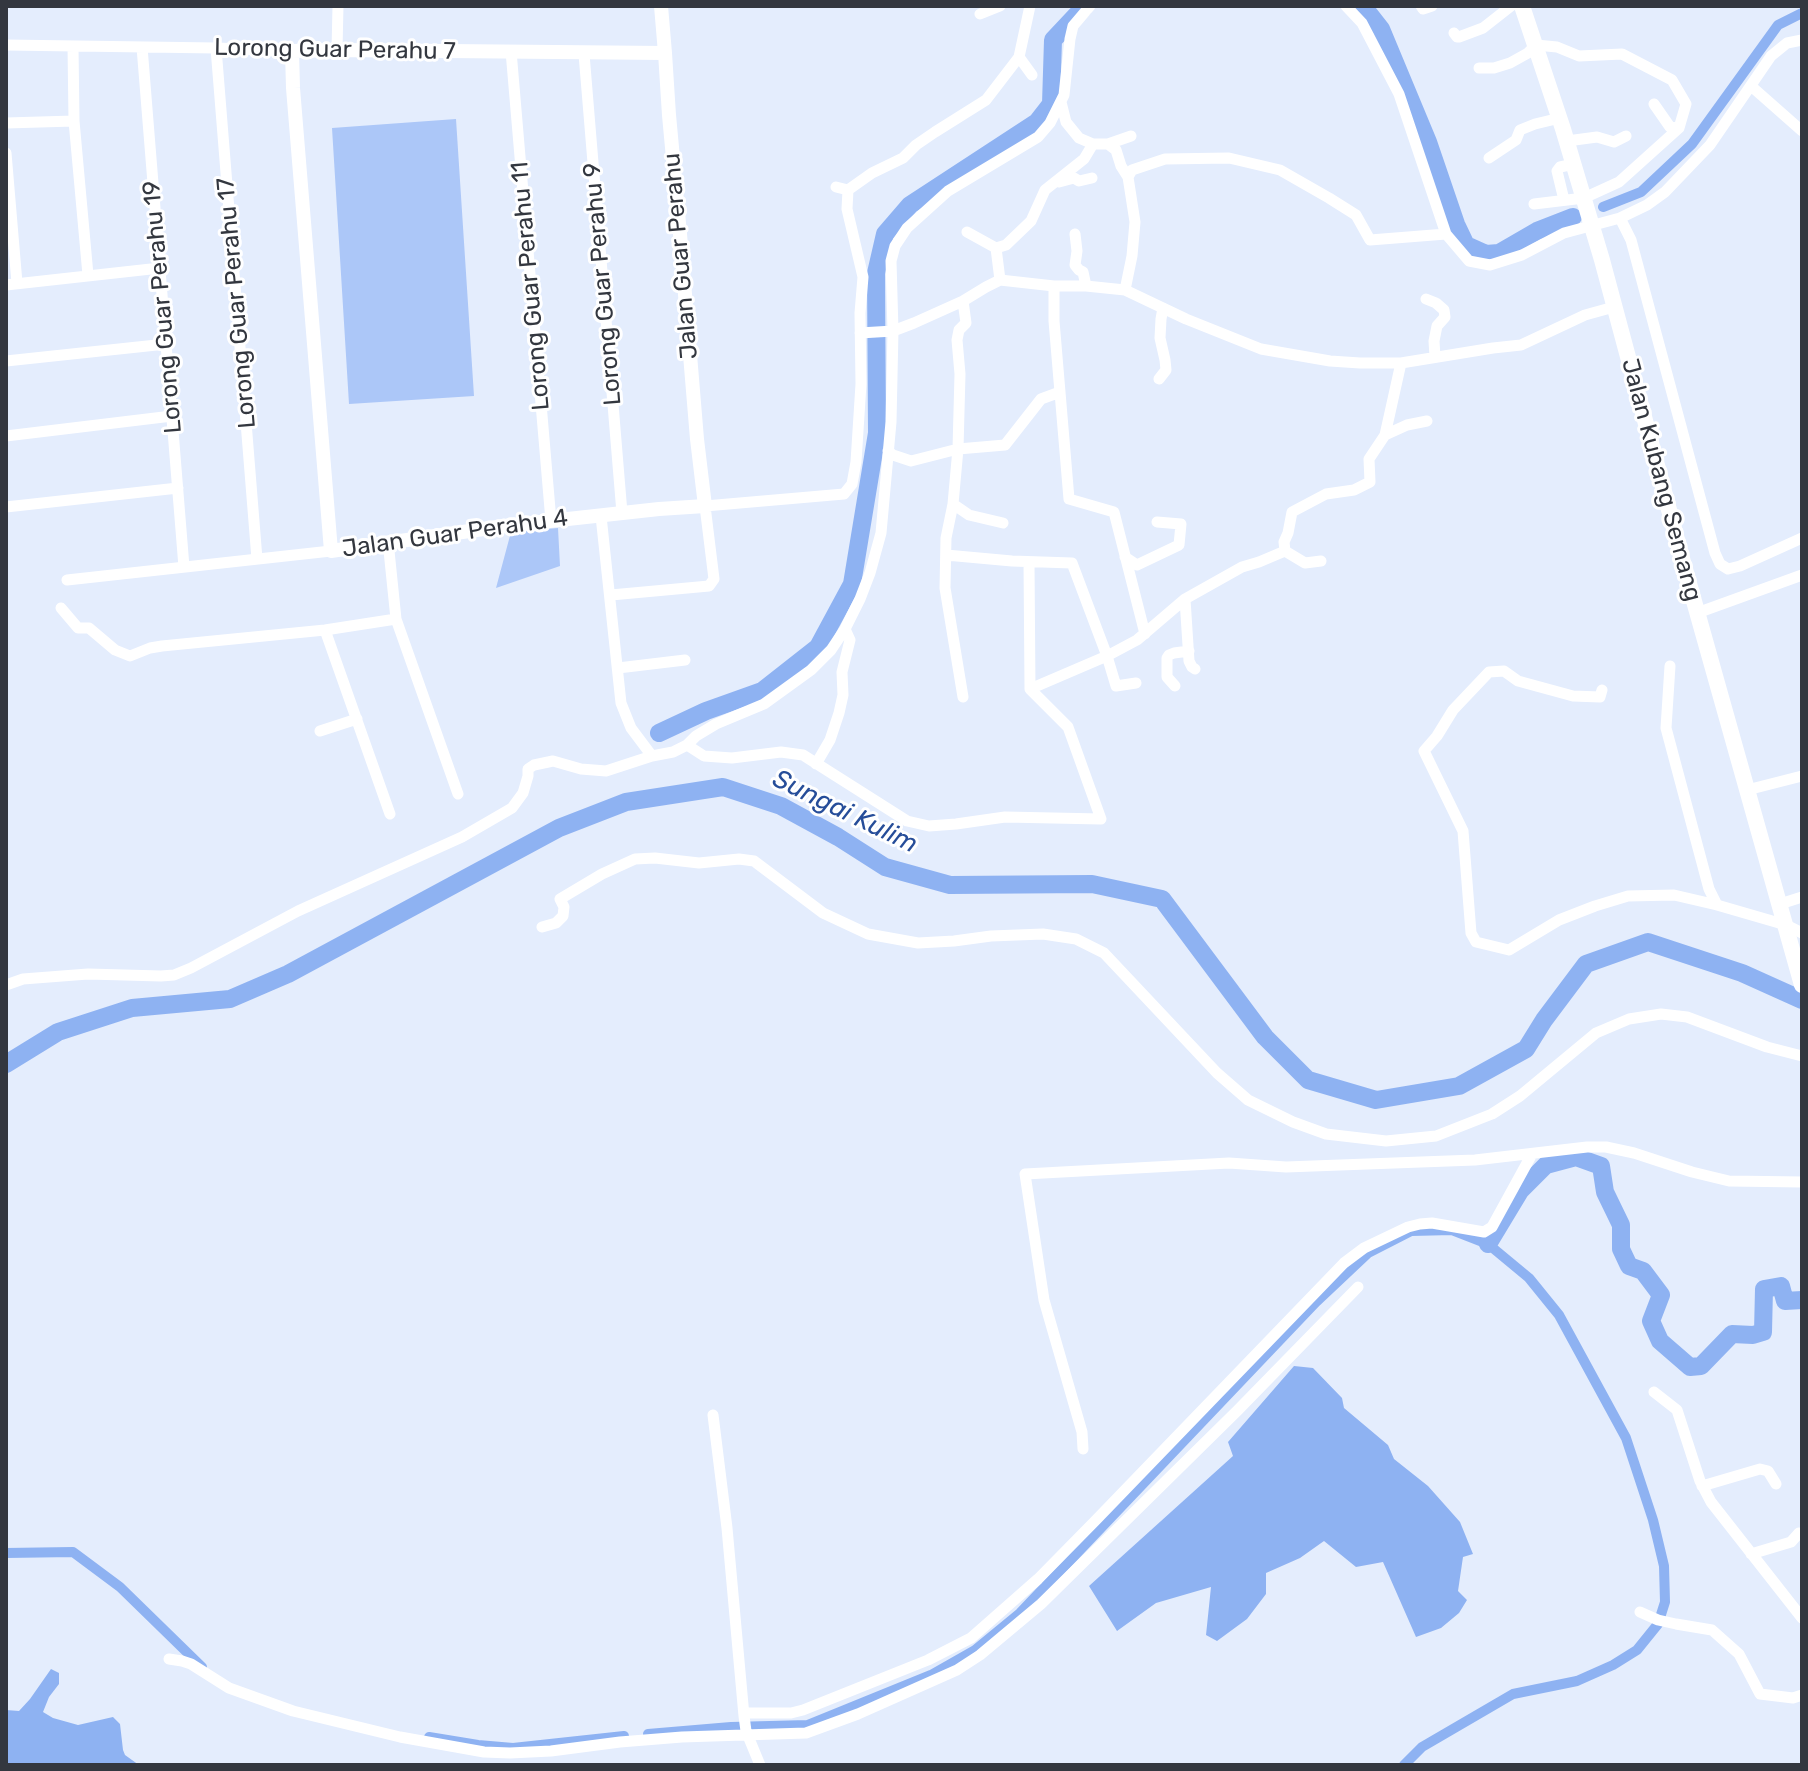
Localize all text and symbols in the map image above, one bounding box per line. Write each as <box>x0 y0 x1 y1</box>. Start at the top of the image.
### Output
street label: Lorong Guar Perahu 7 <box>214 33 456 67</box>
street label: Jalan Guar Perahu <box>658 152 704 360</box>
street label: Lorong Guar Perahu 11 <box>506 160 556 412</box>
street label: Lorong Guar Perahu 9 <box>578 161 628 407</box>
street label: Lorong Guar Perahu 17 <box>212 176 262 430</box>
street label: Lorong Guar Perahu 19 <box>138 179 188 435</box>
street label: Jalan Kubang Semang <box>1615 355 1707 605</box>
street label: Jalan Guar Perahu 4 <box>340 504 570 564</box>
water label: Sungai Kulim <box>767 764 923 860</box>

